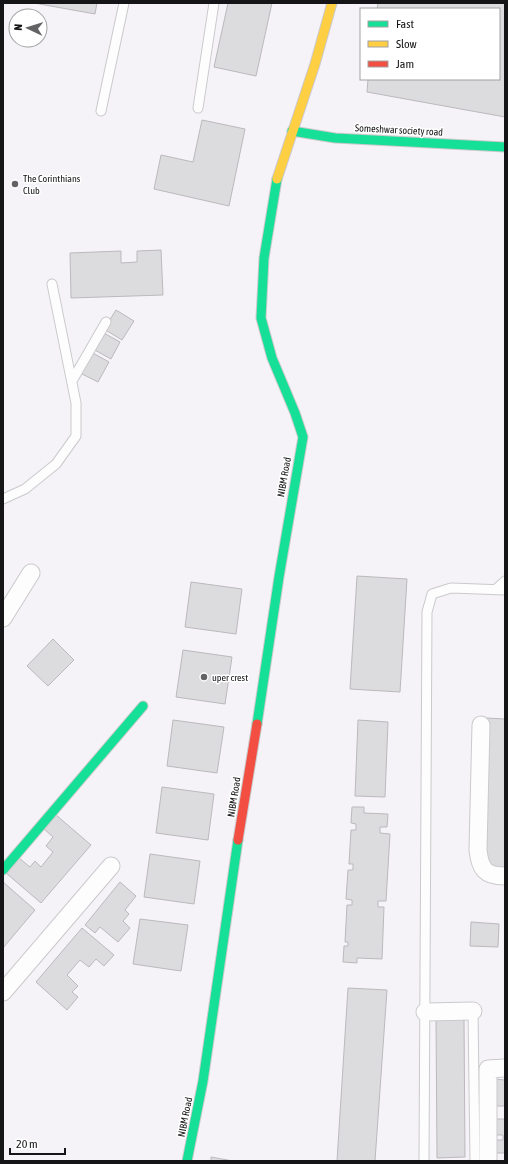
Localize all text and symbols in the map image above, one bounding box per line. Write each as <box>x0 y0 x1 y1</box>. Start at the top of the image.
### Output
north arrow <box>8 8 48 48</box>
legend <box>360 8 500 80</box>
text: Fast <box>396 17 414 31</box>
text: N <box>12 24 24 31</box>
text: Slow <box>396 37 417 51</box>
text: Jam <box>396 57 414 71</box>
street label: Someshwar society road <box>355 122 444 138</box>
place label: The Corinthians Club <box>23 173 81 196</box>
marker: The Corinthians Club <box>10 179 20 189</box>
street label: NIBM Road <box>275 456 293 498</box>
marker: uper crest <box>199 672 209 682</box>
place label: uper crest <box>212 672 248 683</box>
street label: NIBM Road <box>225 776 243 818</box>
street label: NIBM Road <box>176 1096 194 1138</box>
scale bar <box>10 1130 65 1156</box>
text: 20 m <box>16 1137 38 1151</box>

